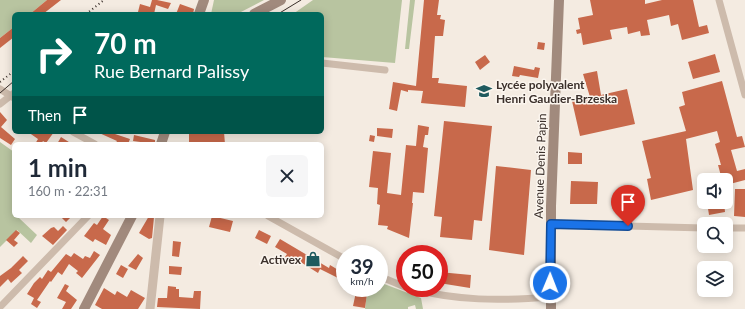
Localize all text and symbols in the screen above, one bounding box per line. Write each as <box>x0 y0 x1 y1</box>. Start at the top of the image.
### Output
text: 70 m <box>94 26 157 60</box>
icon: right <box>28 28 80 80</box>
text: Rue Bernard Palissy <box>94 60 249 82</box>
place label: Lycée polyvalent Henri Gaudier-Brzeska <box>496 77 617 106</box>
school or university icon: Lycée polyvalent Henri Gaudier-Brzeska <box>475 82 493 100</box>
icon: arrive <box>69 104 91 126</box>
text: Then <box>28 106 61 124</box>
street label: Avenue Denis Papin <box>531 113 549 219</box>
text: 1 min <box>28 153 88 182</box>
button: close <box>266 155 308 197</box>
map controls <box>697 173 733 297</box>
button: sound <box>697 173 733 209</box>
text: 160 m · 22:31 <box>28 183 108 199</box>
pin <box>611 185 645 226</box>
icon: arrive <box>617 191 639 213</box>
button: search <box>697 217 733 253</box>
speed limit sign: 50 <box>396 245 448 297</box>
shop icon: Activex <box>304 250 322 268</box>
place label: Activex <box>260 252 302 267</box>
text: 39 <box>350 254 374 278</box>
button: layers <box>697 261 733 297</box>
position arrow <box>529 262 571 304</box>
text: km/h <box>350 275 374 287</box>

